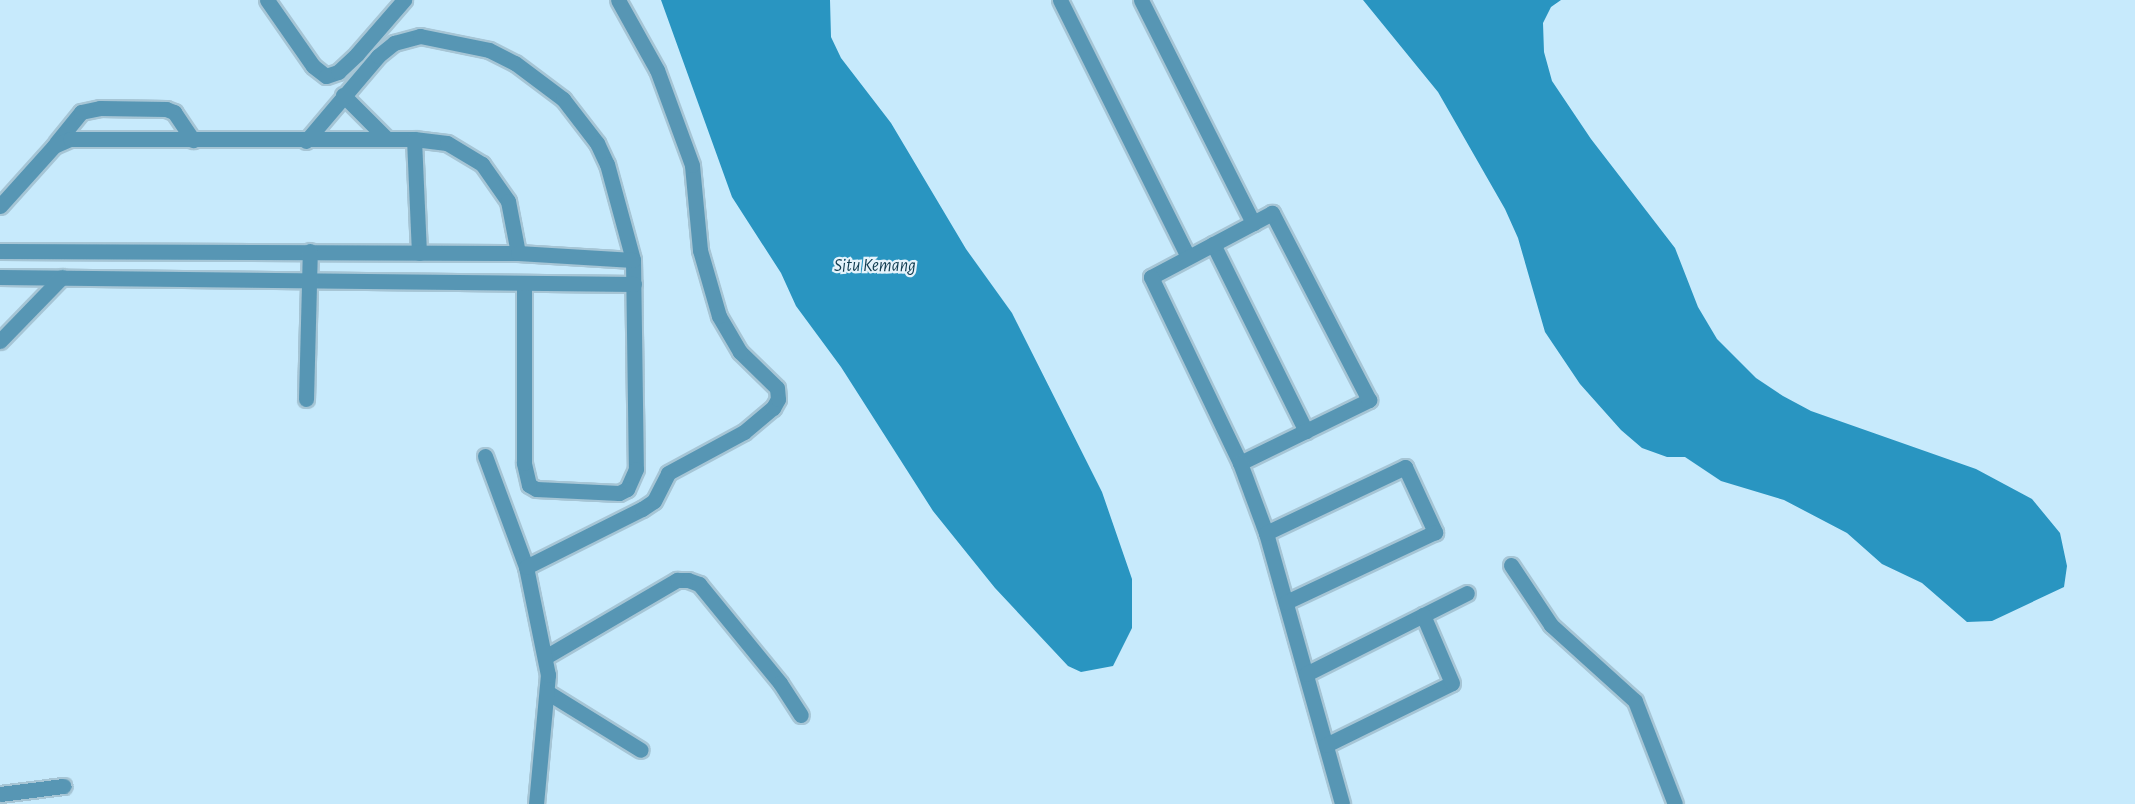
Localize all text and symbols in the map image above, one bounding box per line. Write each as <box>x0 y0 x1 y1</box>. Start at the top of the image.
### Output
water label: Situ Kemang <box>834 255 916 277</box>

